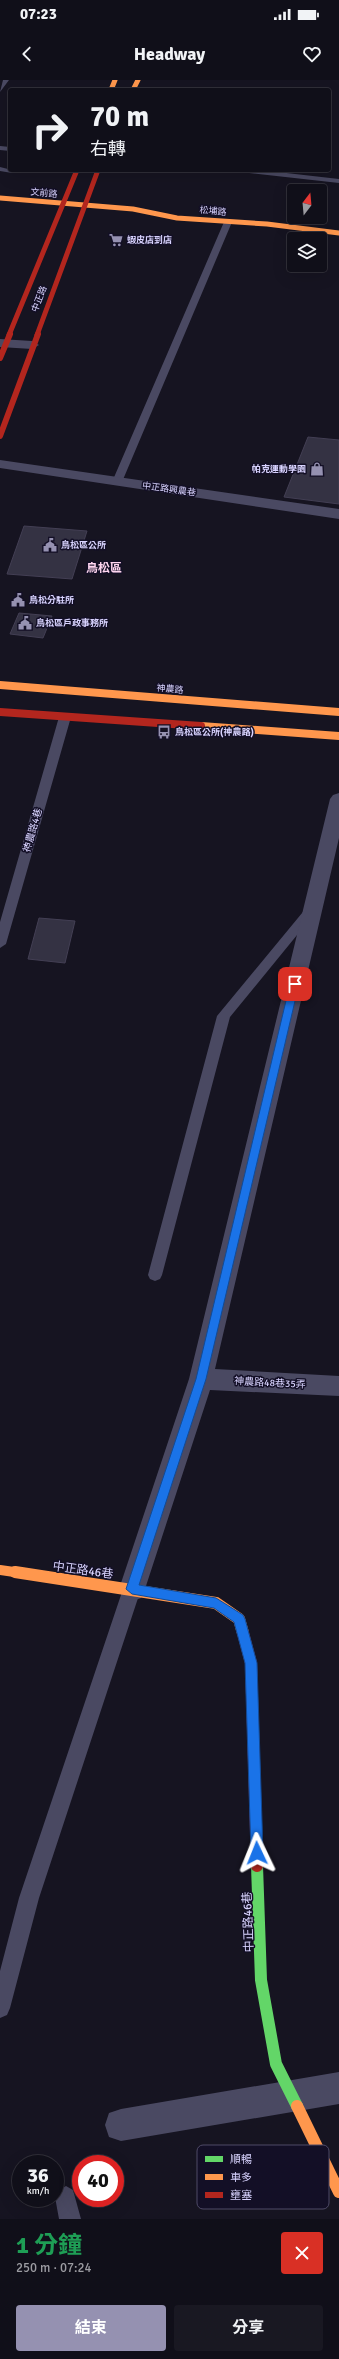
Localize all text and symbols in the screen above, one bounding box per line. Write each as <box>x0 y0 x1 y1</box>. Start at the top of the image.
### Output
text: 07:23 <box>20 5 57 23</box>
icon: back <box>16 43 38 65</box>
text: Headway <box>134 43 205 65</box>
icon: heart <box>301 43 323 65</box>
text: 70 m <box>90 100 149 134</box>
icon: right <box>24 104 76 156</box>
text: 右轉 <box>90 138 126 160</box>
north arrow <box>287 184 327 224</box>
map controls <box>287 184 327 272</box>
street label: 文前路 <box>30 187 58 200</box>
street label: 松埔路 <box>199 204 227 218</box>
supermarket icon: 蝦皮店到店 <box>108 232 124 248</box>
button: layers <box>287 232 327 272</box>
place label: 蝦皮店到店 <box>127 235 172 246</box>
street label: 中正路 <box>29 285 49 314</box>
shop icon: 帕克運動學園 <box>309 461 325 477</box>
place label: 帕克運動學園 <box>252 463 306 475</box>
street label: 中正路興農巷 <box>141 480 196 499</box>
public building icon: 鳥松區公所 <box>42 537 58 553</box>
place label: 鳥松區公所 <box>61 539 106 551</box>
district label: 鳥松區 <box>86 561 122 576</box>
public building icon: 鳥松分駐所 <box>10 592 26 608</box>
place label: 鳥松分駐所 <box>29 594 74 606</box>
public building icon: 鳥松區戶政事務所 <box>17 615 33 631</box>
place label: 鳥松區戶政事務所 <box>36 617 108 629</box>
street label: 神農路 <box>156 683 184 696</box>
bus stop icon: 鳥松區公所(神農路) <box>156 724 172 740</box>
place label: 鳥松區公所(神農路) <box>175 726 254 738</box>
street label: 神農路4巷 <box>21 807 45 854</box>
pin <box>278 967 312 1001</box>
icon: arrive <box>284 973 306 995</box>
street label: 神農路48巷35弄 <box>234 1375 306 1391</box>
street label: 中正路46巷 <box>52 1559 114 1582</box>
position arrow <box>236 1832 278 1874</box>
street label: 中正路46巷 <box>240 1891 257 1953</box>
legend <box>197 2145 329 2209</box>
text: 順暢 <box>230 2153 252 2166</box>
speed limit sign: 40 <box>72 2155 124 2207</box>
text: 36 <box>27 2163 49 2188</box>
text: 車多 <box>230 2171 252 2184</box>
text: km/h <box>27 2185 49 2197</box>
text: 壅塞 <box>230 2189 252 2202</box>
text: 1 分鐘 <box>16 2230 82 2260</box>
button: close <box>281 2232 323 2274</box>
text: 250 m · 07:24 <box>16 2260 92 2276</box>
button: 結束 <box>16 2305 166 2351</box>
button: 分享 <box>174 2305 323 2351</box>

